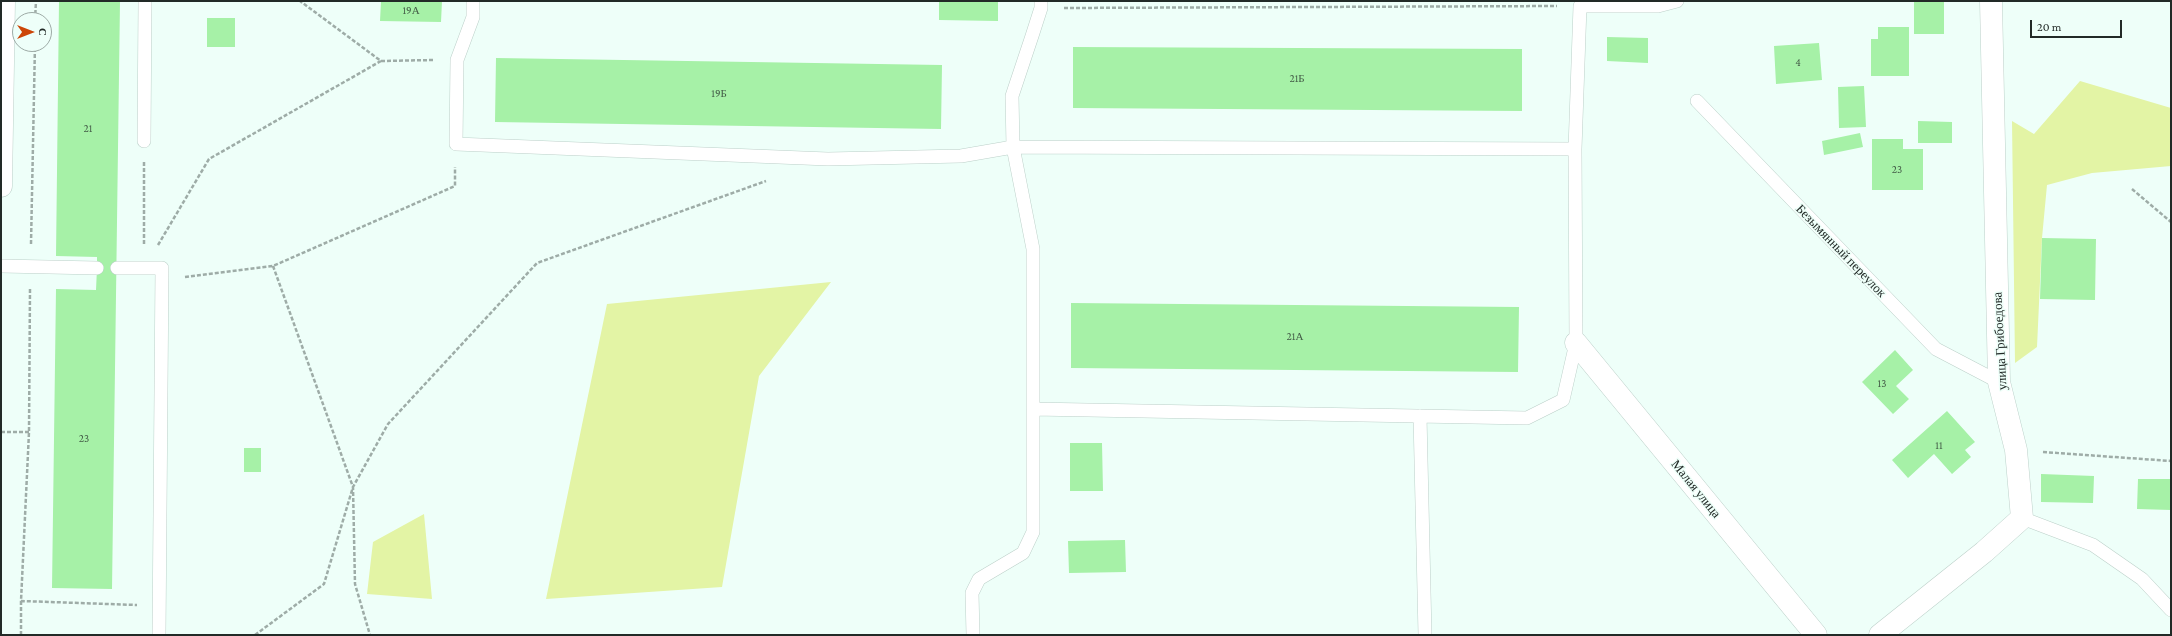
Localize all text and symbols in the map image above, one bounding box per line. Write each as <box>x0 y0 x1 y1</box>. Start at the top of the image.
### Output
house number: 19А <box>402 4 420 18</box>
north arrow <box>12 12 52 52</box>
scale bar <box>2032 12 2124 38</box>
text: 20 m <box>2037 20 2061 34</box>
text: С <box>37 28 49 36</box>
house number: 4 <box>1795 56 1801 70</box>
house number: 21Б <box>1289 72 1305 86</box>
house number: 19Б <box>711 87 727 101</box>
house number: 21 <box>84 122 92 136</box>
house number: 23 <box>1892 163 1902 177</box>
street label: Безымянный переулок <box>1793 201 1889 301</box>
street label: улица Грибоедова <box>1990 291 2010 391</box>
house number: 21А <box>1287 330 1303 344</box>
house number: 13 <box>1878 377 1886 391</box>
house number: 23 <box>79 432 89 446</box>
house number: 11 <box>1935 439 1943 453</box>
street label: Малая улица <box>1668 457 1724 521</box>

